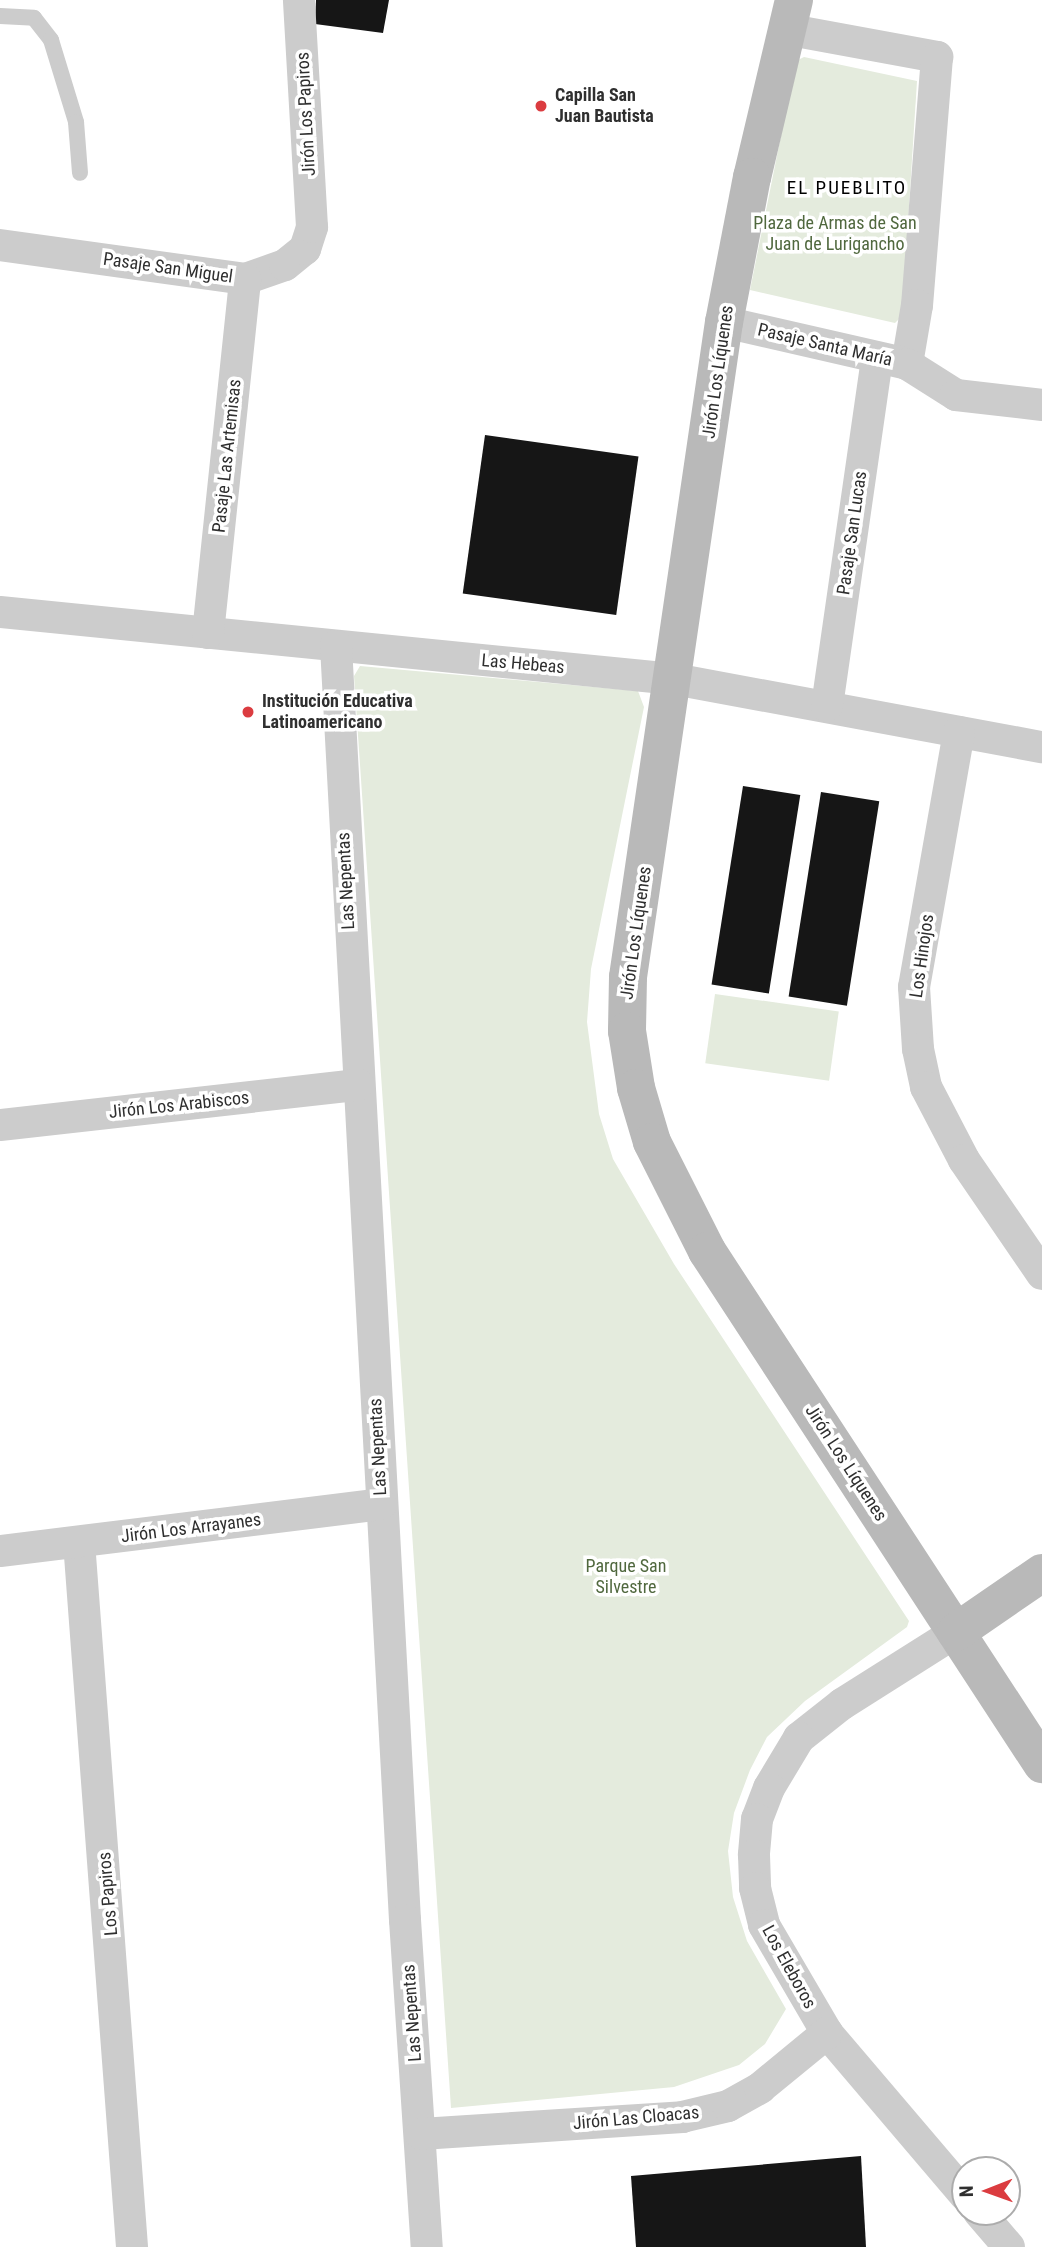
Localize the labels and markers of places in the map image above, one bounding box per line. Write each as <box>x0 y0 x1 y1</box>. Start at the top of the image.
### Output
place label: Capilla San Juan Bautista <box>555 85 654 128</box>
marker: Capilla San Juan Bautista <box>533 98 549 114</box>
place label: Institución Educativa Latinoamericano <box>262 691 413 734</box>
marker: Institución Educativa Latinoamericano <box>240 704 256 720</box>

